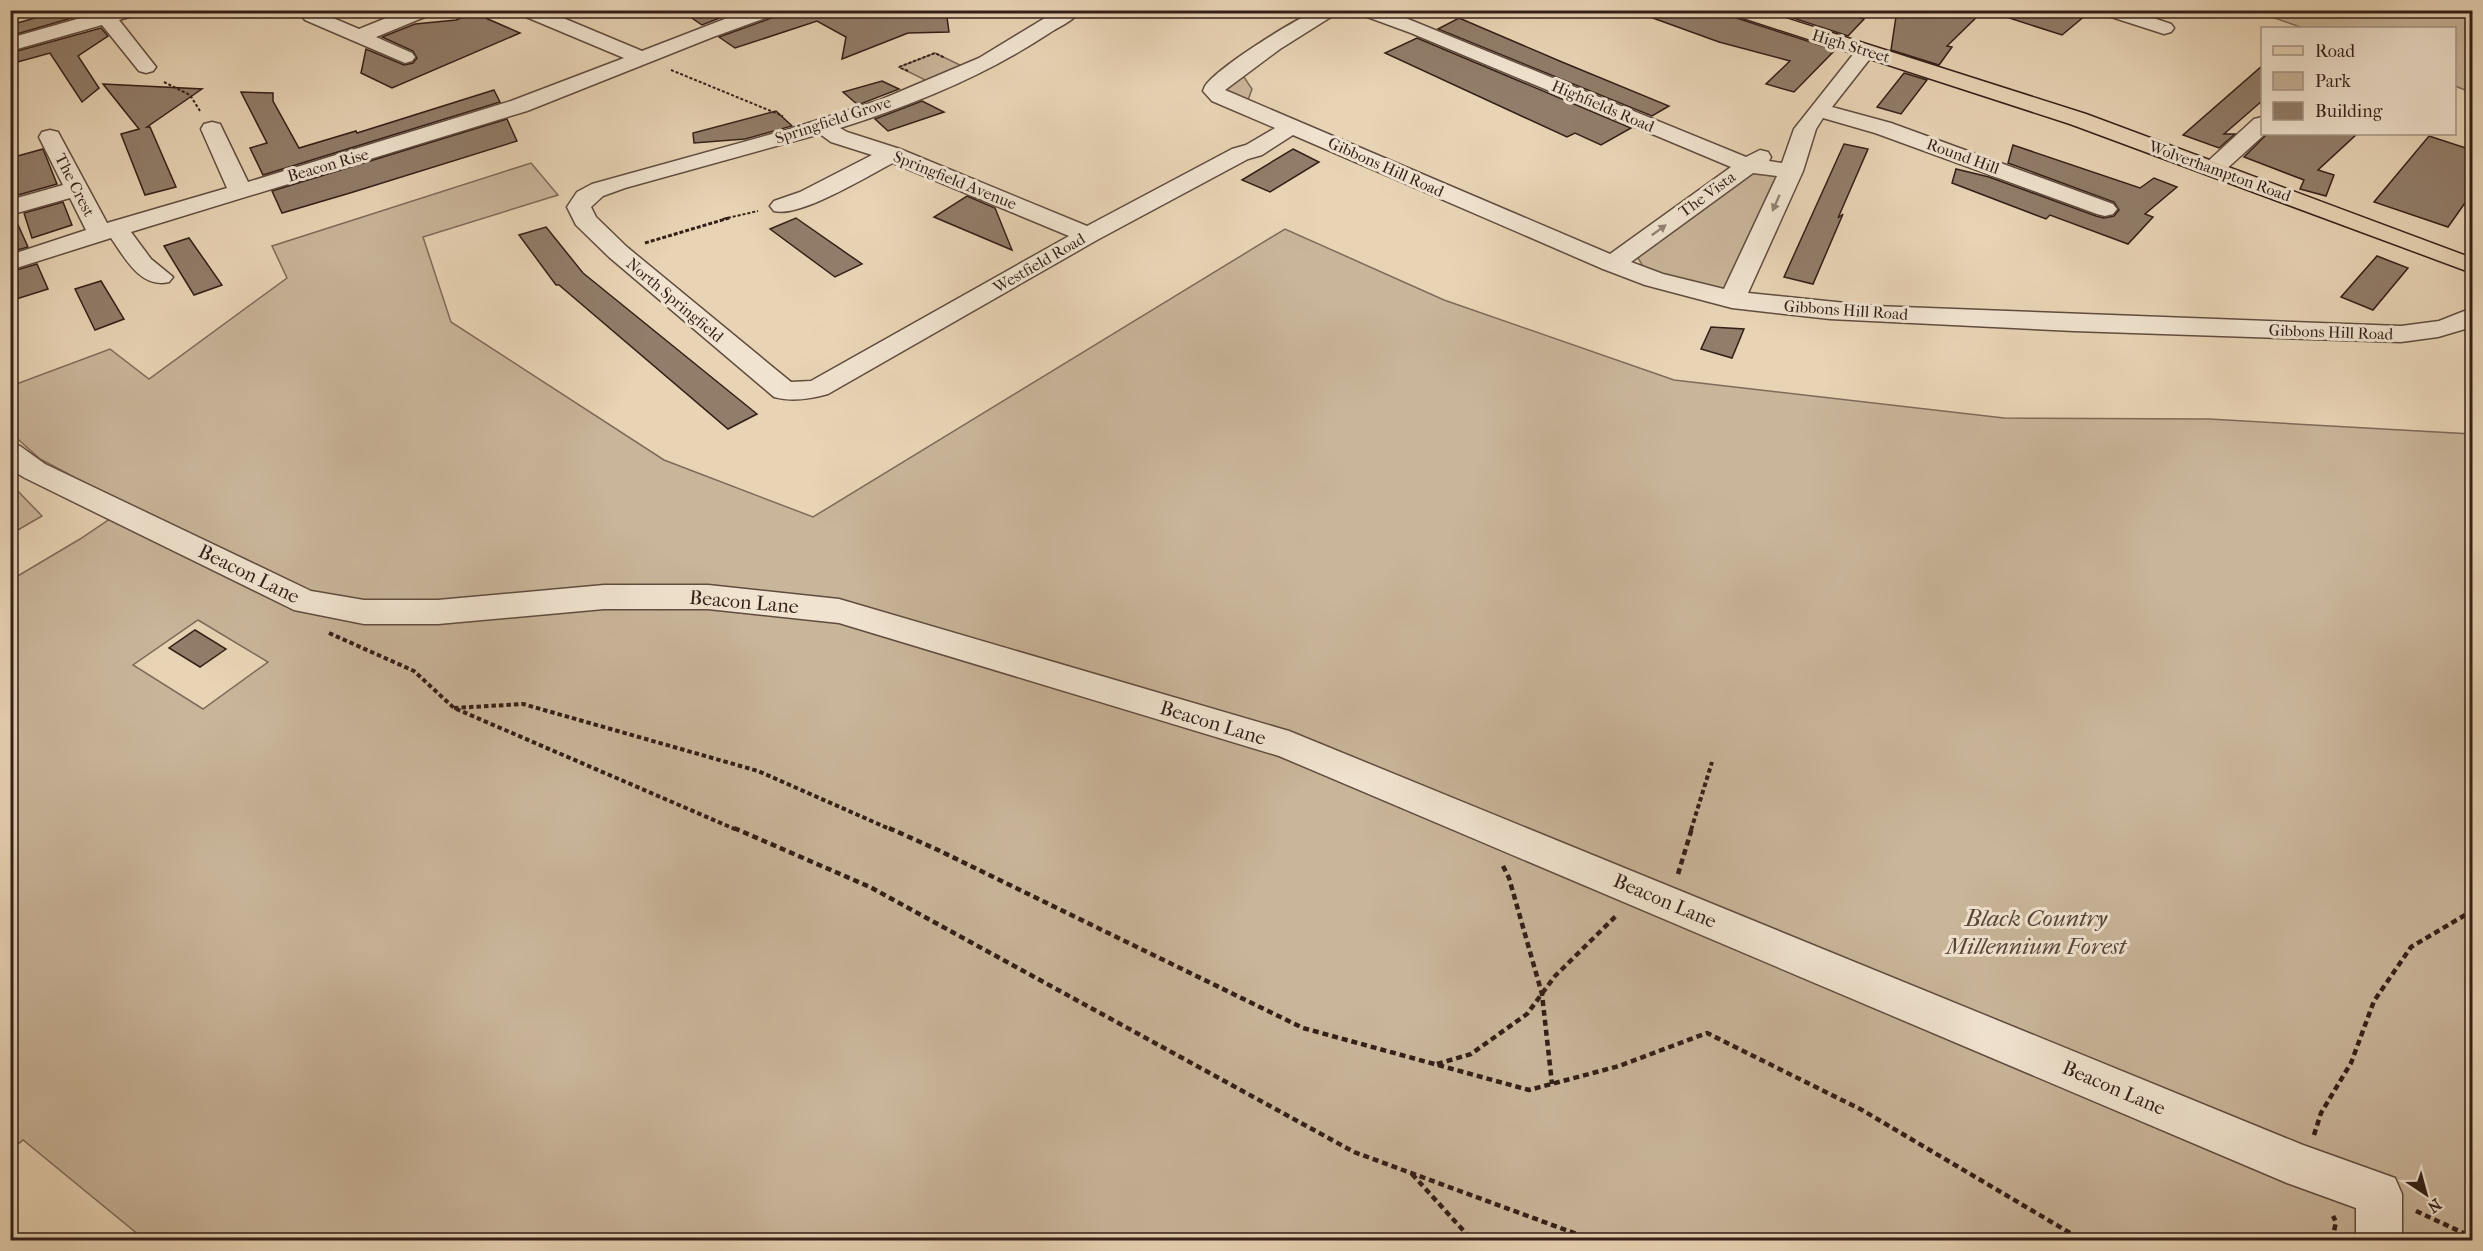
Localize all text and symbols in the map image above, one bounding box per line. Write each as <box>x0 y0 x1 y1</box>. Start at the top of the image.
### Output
street label: High Street <box>1810 25 1893 67</box>
legend <box>2261 27 2456 135</box>
text: Road <box>2315 41 2355 62</box>
text: Park <box>2315 71 2352 92</box>
street label: Highfields Road <box>1549 76 1657 136</box>
street label: Springfield Grove <box>773 92 894 148</box>
text: Building <box>2315 101 2383 122</box>
street label: Gibbons Hill Road <box>1325 133 1447 201</box>
street label: Round Hill <box>1924 134 2003 178</box>
street label: Wolverhampton Road <box>2146 136 2294 206</box>
street label: Beacon Rise <box>285 144 371 186</box>
street label: Springfield Avenue <box>891 147 1019 213</box>
street label: The Crest <box>51 150 99 220</box>
street label: The Vista <box>1675 167 1740 221</box>
one-way arrow <box>1771 194 1781 212</box>
one-way arrow <box>1651 223 1667 236</box>
street label: Westfield Road <box>989 229 1089 297</box>
street label: North Springfield <box>623 254 728 346</box>
street label: Gibbons Hill Road <box>1783 296 1909 324</box>
street label: Gibbons Hill Road <box>2268 320 2394 344</box>
street label: Beacon Lane <box>195 540 303 608</box>
street label: Beacon Lane <box>688 586 800 618</box>
street label: Beacon Lane <box>1157 696 1269 750</box>
street label: Beacon Lane <box>1610 869 1720 933</box>
park label: Black Country Millennium Forest <box>1944 904 2128 960</box>
street label: Beacon Lane <box>2059 1056 2169 1120</box>
north arrow <box>2396 1164 2456 1224</box>
text: N <box>2423 1194 2445 1217</box>

